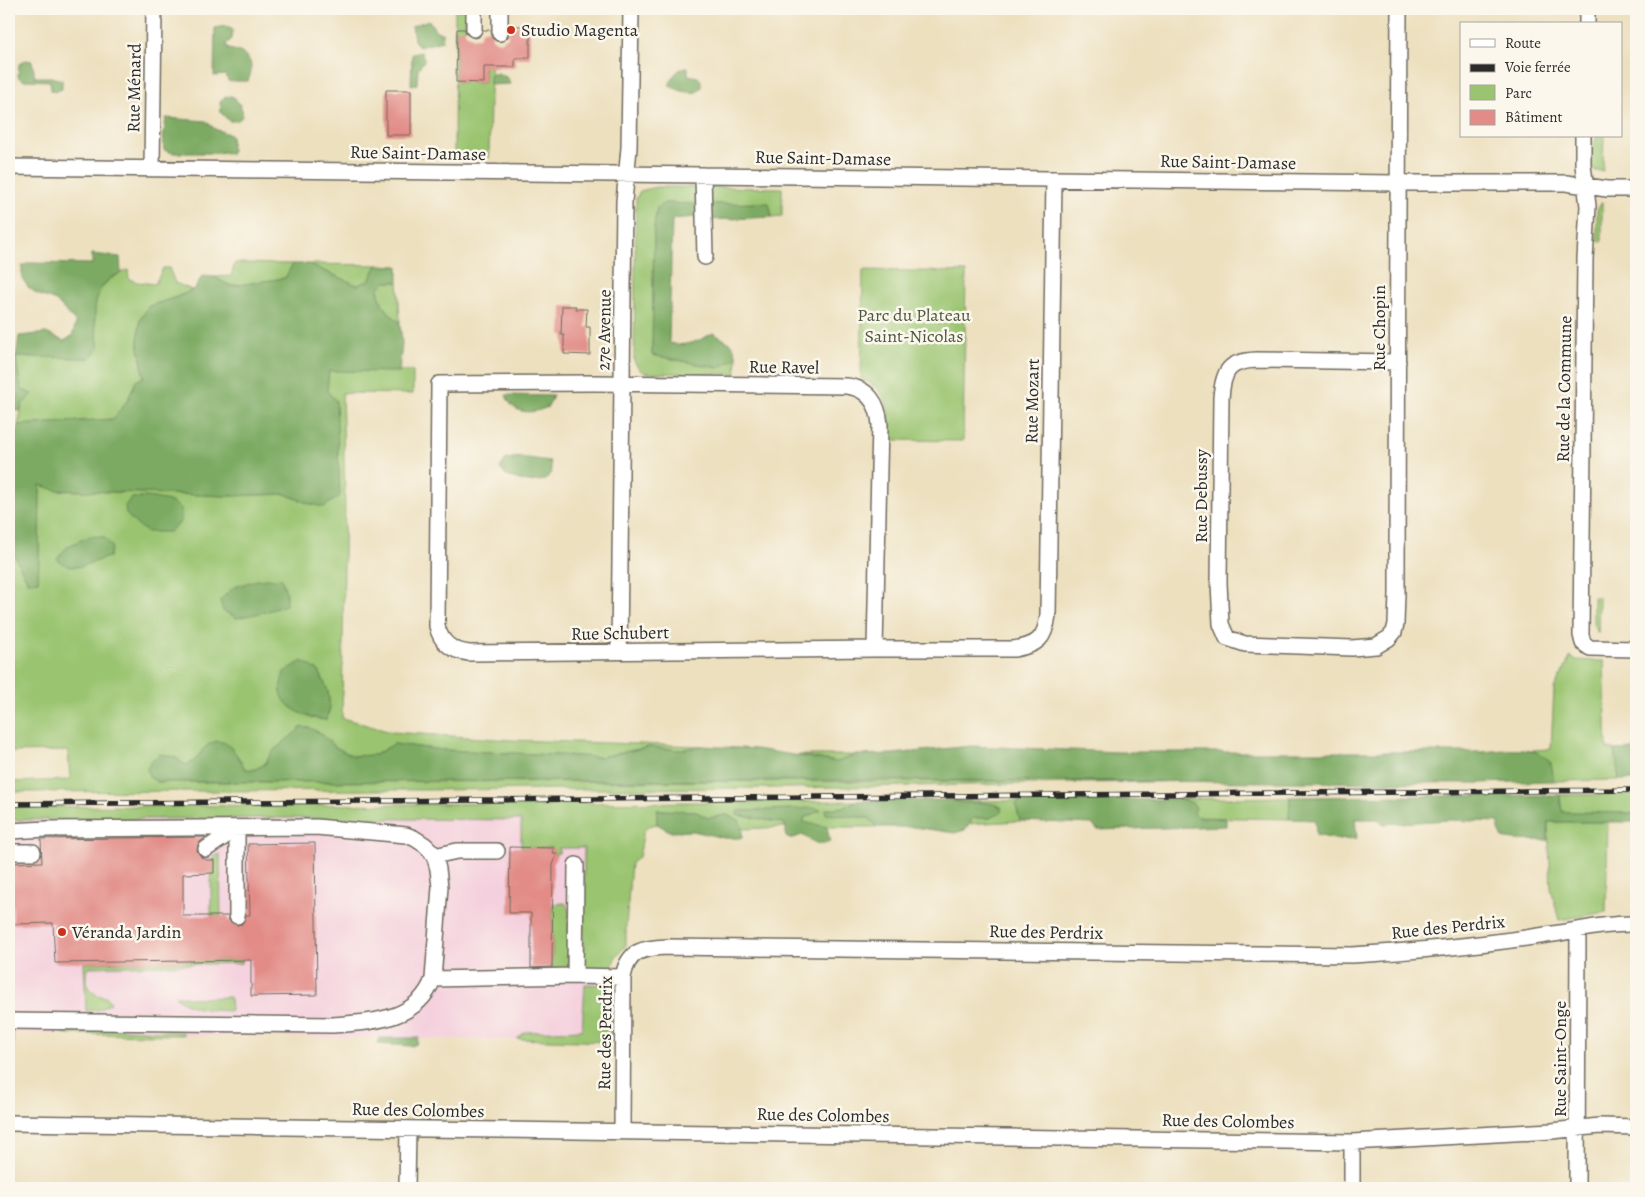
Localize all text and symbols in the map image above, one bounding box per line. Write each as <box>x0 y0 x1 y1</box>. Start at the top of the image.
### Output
place label: Studio Magenta <box>521 18 639 42</box>
legend <box>1460 22 1622 138</box>
marker: Studio Magenta <box>505 24 517 36</box>
text: Route <box>1505 33 1541 53</box>
street label: Rue Ménard <box>121 43 147 133</box>
text: Voie ferrée <box>1504 57 1571 77</box>
text: Parc <box>1505 83 1532 103</box>
text: Bâtiment <box>1505 107 1563 127</box>
street label: Rue Saint-Damase <box>350 140 486 166</box>
street label: Rue Saint-Damase <box>755 145 891 171</box>
street label: Rue Saint-Damase <box>1160 149 1296 175</box>
street label: Rue Chopin <box>1367 285 1391 371</box>
street label: 27e Avenue <box>591 289 617 371</box>
park label: Parc du Plateau Saint-Nicolas <box>857 303 971 348</box>
street label: Rue de la Commune <box>1551 315 1577 463</box>
street label: Rue Ravel <box>748 354 820 380</box>
street label: Rue Mozart <box>1019 358 1045 444</box>
street label: Rue Debussy <box>1189 448 1213 543</box>
street label: Rue Schubert <box>571 620 669 646</box>
street label: Rue des Perdrix <box>1390 909 1507 945</box>
street label: Rue des Perdrix <box>989 919 1104 945</box>
place label: Véranda Jardin <box>71 920 181 944</box>
marker: Véranda Jardin <box>56 926 68 938</box>
street label: Rue des Perdrix <box>592 975 618 1090</box>
street label: Rue Saint-Onge <box>1548 1001 1572 1117</box>
street label: Rue des Colombes <box>351 1097 485 1123</box>
street label: Rue des Colombes <box>756 1102 890 1128</box>
street label: Rue des Colombes <box>1161 1108 1295 1134</box>

